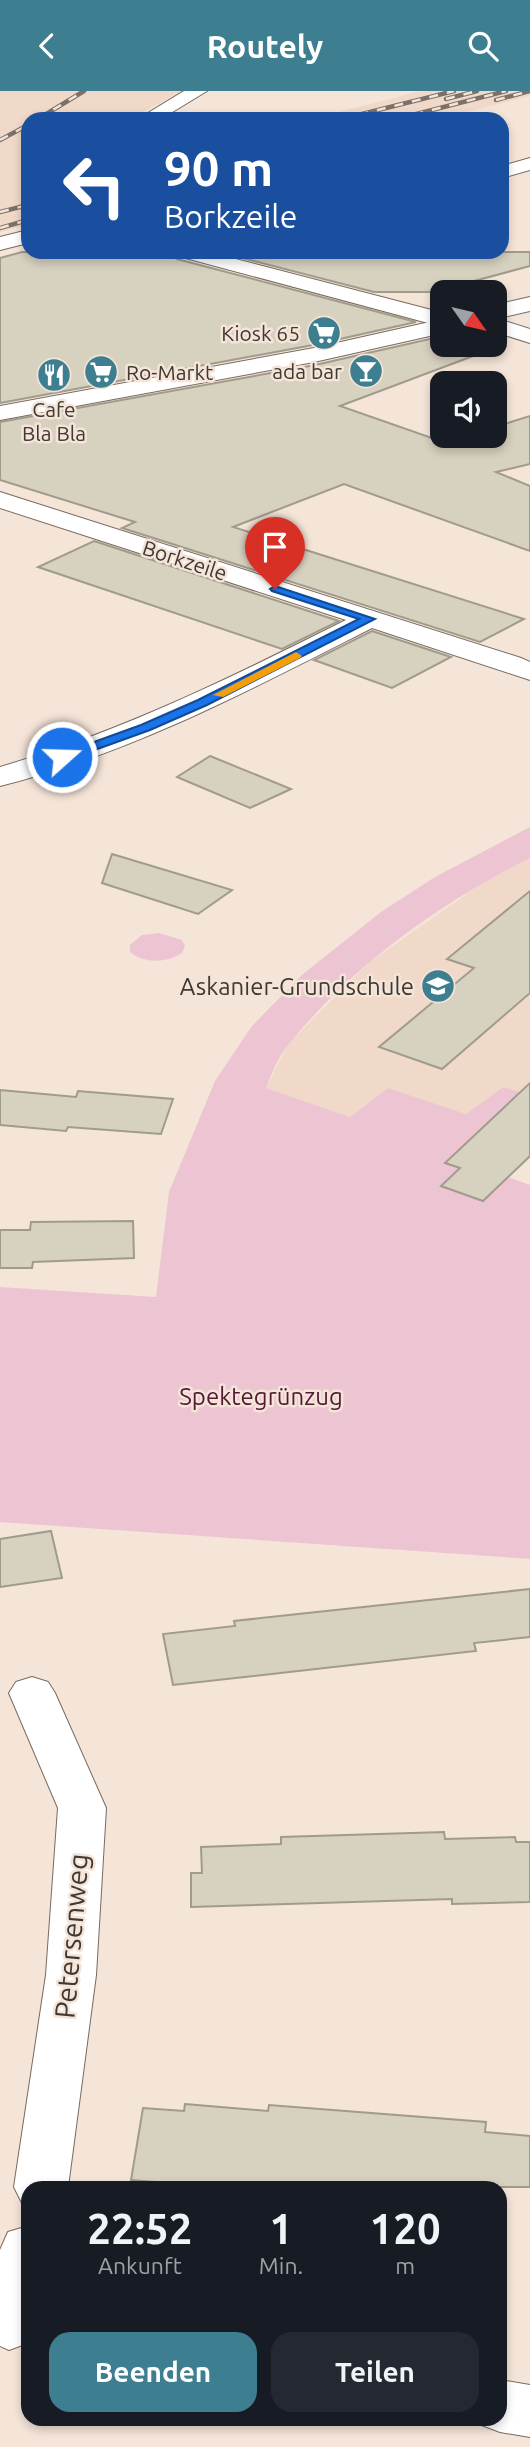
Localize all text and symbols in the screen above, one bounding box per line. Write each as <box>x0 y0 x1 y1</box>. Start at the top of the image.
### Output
icon: back <box>28 27 66 65</box>
icon: search <box>464 27 502 65</box>
text: Routely <box>207 28 323 64</box>
icon: left <box>49 140 140 231</box>
text: 90 m <box>164 140 273 195</box>
text: Borkzeile <box>164 198 297 234</box>
north arrow <box>430 280 508 357</box>
map controls <box>430 280 507 448</box>
supermarket icon: Kiosk 65 <box>305 314 343 352</box>
place label: Kiosk 65 <box>221 321 300 345</box>
bar icon: ada bar <box>347 352 385 390</box>
supermarket icon: Ro-Markt <box>82 353 120 391</box>
restaurant icon: Cafe Bla Bla <box>35 356 73 394</box>
place label: ada bar <box>272 359 342 383</box>
place label: Ro-Markt <box>126 360 213 384</box>
button: sound <box>430 371 507 448</box>
place label: Cafe Bla Bla <box>22 397 86 445</box>
pin <box>245 517 305 589</box>
icon: arrive <box>256 528 294 566</box>
street label: Borkzeile <box>140 535 230 585</box>
position arrow <box>25 720 99 794</box>
school or university icon: Askanier-Grundschule <box>419 967 457 1005</box>
place label: Askanier-Grundschule <box>180 973 414 1000</box>
park label: Spektegrünzug <box>179 1383 343 1410</box>
street label: Petersenweg <box>48 1852 94 2020</box>
text: 22:52 <box>87 2205 192 2252</box>
text: 1 <box>269 2205 293 2252</box>
text: 120 <box>370 2205 441 2252</box>
text: Ankunft <box>98 2253 182 2278</box>
text: Min. <box>259 2253 303 2278</box>
text: m <box>395 2253 415 2278</box>
button: Beenden <box>49 2332 257 2412</box>
button: Teilen <box>271 2332 479 2412</box>

